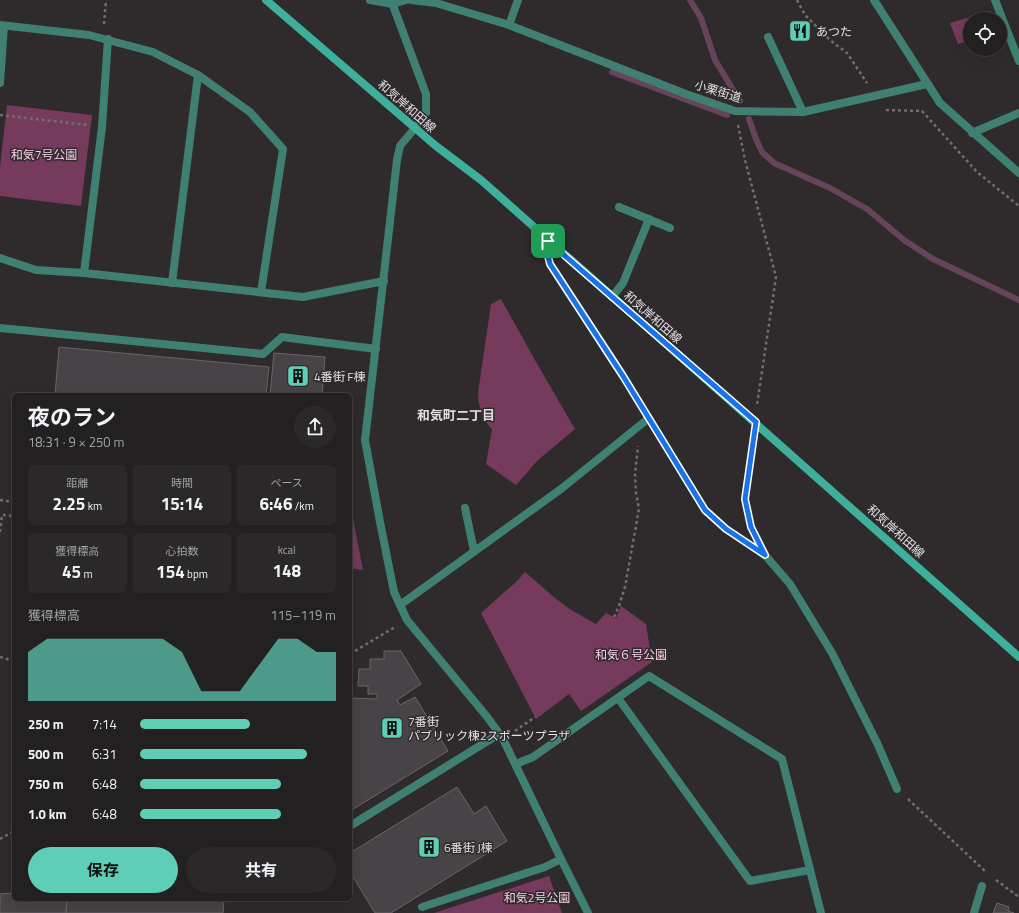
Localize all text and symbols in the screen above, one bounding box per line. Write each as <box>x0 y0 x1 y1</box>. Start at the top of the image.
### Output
map controls <box>963 12 1007 56</box>
button: locate <box>963 12 1007 56</box>
restaurant icon: あつた <box>787 18 813 44</box>
place label: あつた <box>816 22 852 41</box>
street label: 和気岸和田線 <box>374 75 440 137</box>
street label: 小栗街道 <box>692 75 744 107</box>
park label: 和気7号公園 <box>11 145 77 164</box>
pin <box>531 224 565 258</box>
icon: arrive <box>537 230 559 252</box>
street label: 和気岸和田線 <box>620 286 686 348</box>
building icon: 4番街 F棟 <box>285 363 311 389</box>
place label: 4番街 F棟 <box>314 367 366 386</box>
text: 夜のラン <box>28 400 116 434</box>
district label: 和気町二丁目 <box>417 405 495 425</box>
button: share <box>294 406 336 448</box>
text: 18:31 · 9 × 250 m <box>28 432 124 452</box>
text: 距離 <box>66 475 88 491</box>
text: 時間 <box>171 475 193 491</box>
text: ペース <box>270 475 303 491</box>
text: 2.25 <box>52 491 85 517</box>
text: 15:14 <box>161 491 203 517</box>
text: 6:46 <box>259 491 292 517</box>
text: km <box>85 498 102 514</box>
text: /km <box>292 498 314 514</box>
street label: 和気岸和田線 <box>863 500 929 562</box>
text: kcal <box>278 542 296 558</box>
text: 獲得標高 <box>55 543 99 559</box>
text: 心拍数 <box>165 543 198 559</box>
text: 148 <box>272 558 301 584</box>
text: 45 <box>62 559 81 585</box>
text: 154 <box>156 559 185 585</box>
text: m <box>81 566 93 582</box>
text: bpm <box>185 566 208 582</box>
text: 獲得標高 <box>28 605 80 625</box>
text: 115–119 m <box>270 605 336 625</box>
park label: 和気６号公園 <box>595 645 667 664</box>
place label: 7番街 パブリック棟2スポーツプラザ <box>408 712 570 745</box>
text: 250 m <box>28 714 64 734</box>
text: 7:14 <box>92 714 117 734</box>
building icon: 7番街 パブリック棟2スポーツプラザ <box>379 715 405 741</box>
text: 500 m <box>28 744 64 764</box>
text: 6:31 <box>92 744 117 764</box>
text: 750 m <box>28 774 64 794</box>
text: 6:48 <box>92 774 117 794</box>
text: 1.0 km <box>28 804 66 824</box>
text: 6:48 <box>92 804 117 824</box>
building icon: 6番街 J棟 <box>416 834 442 860</box>
place label: 6番街 J棟 <box>444 838 493 857</box>
button: 保存 <box>28 847 178 893</box>
button: 共有 <box>186 847 336 893</box>
park label: 和気2号公園 <box>504 888 570 907</box>

